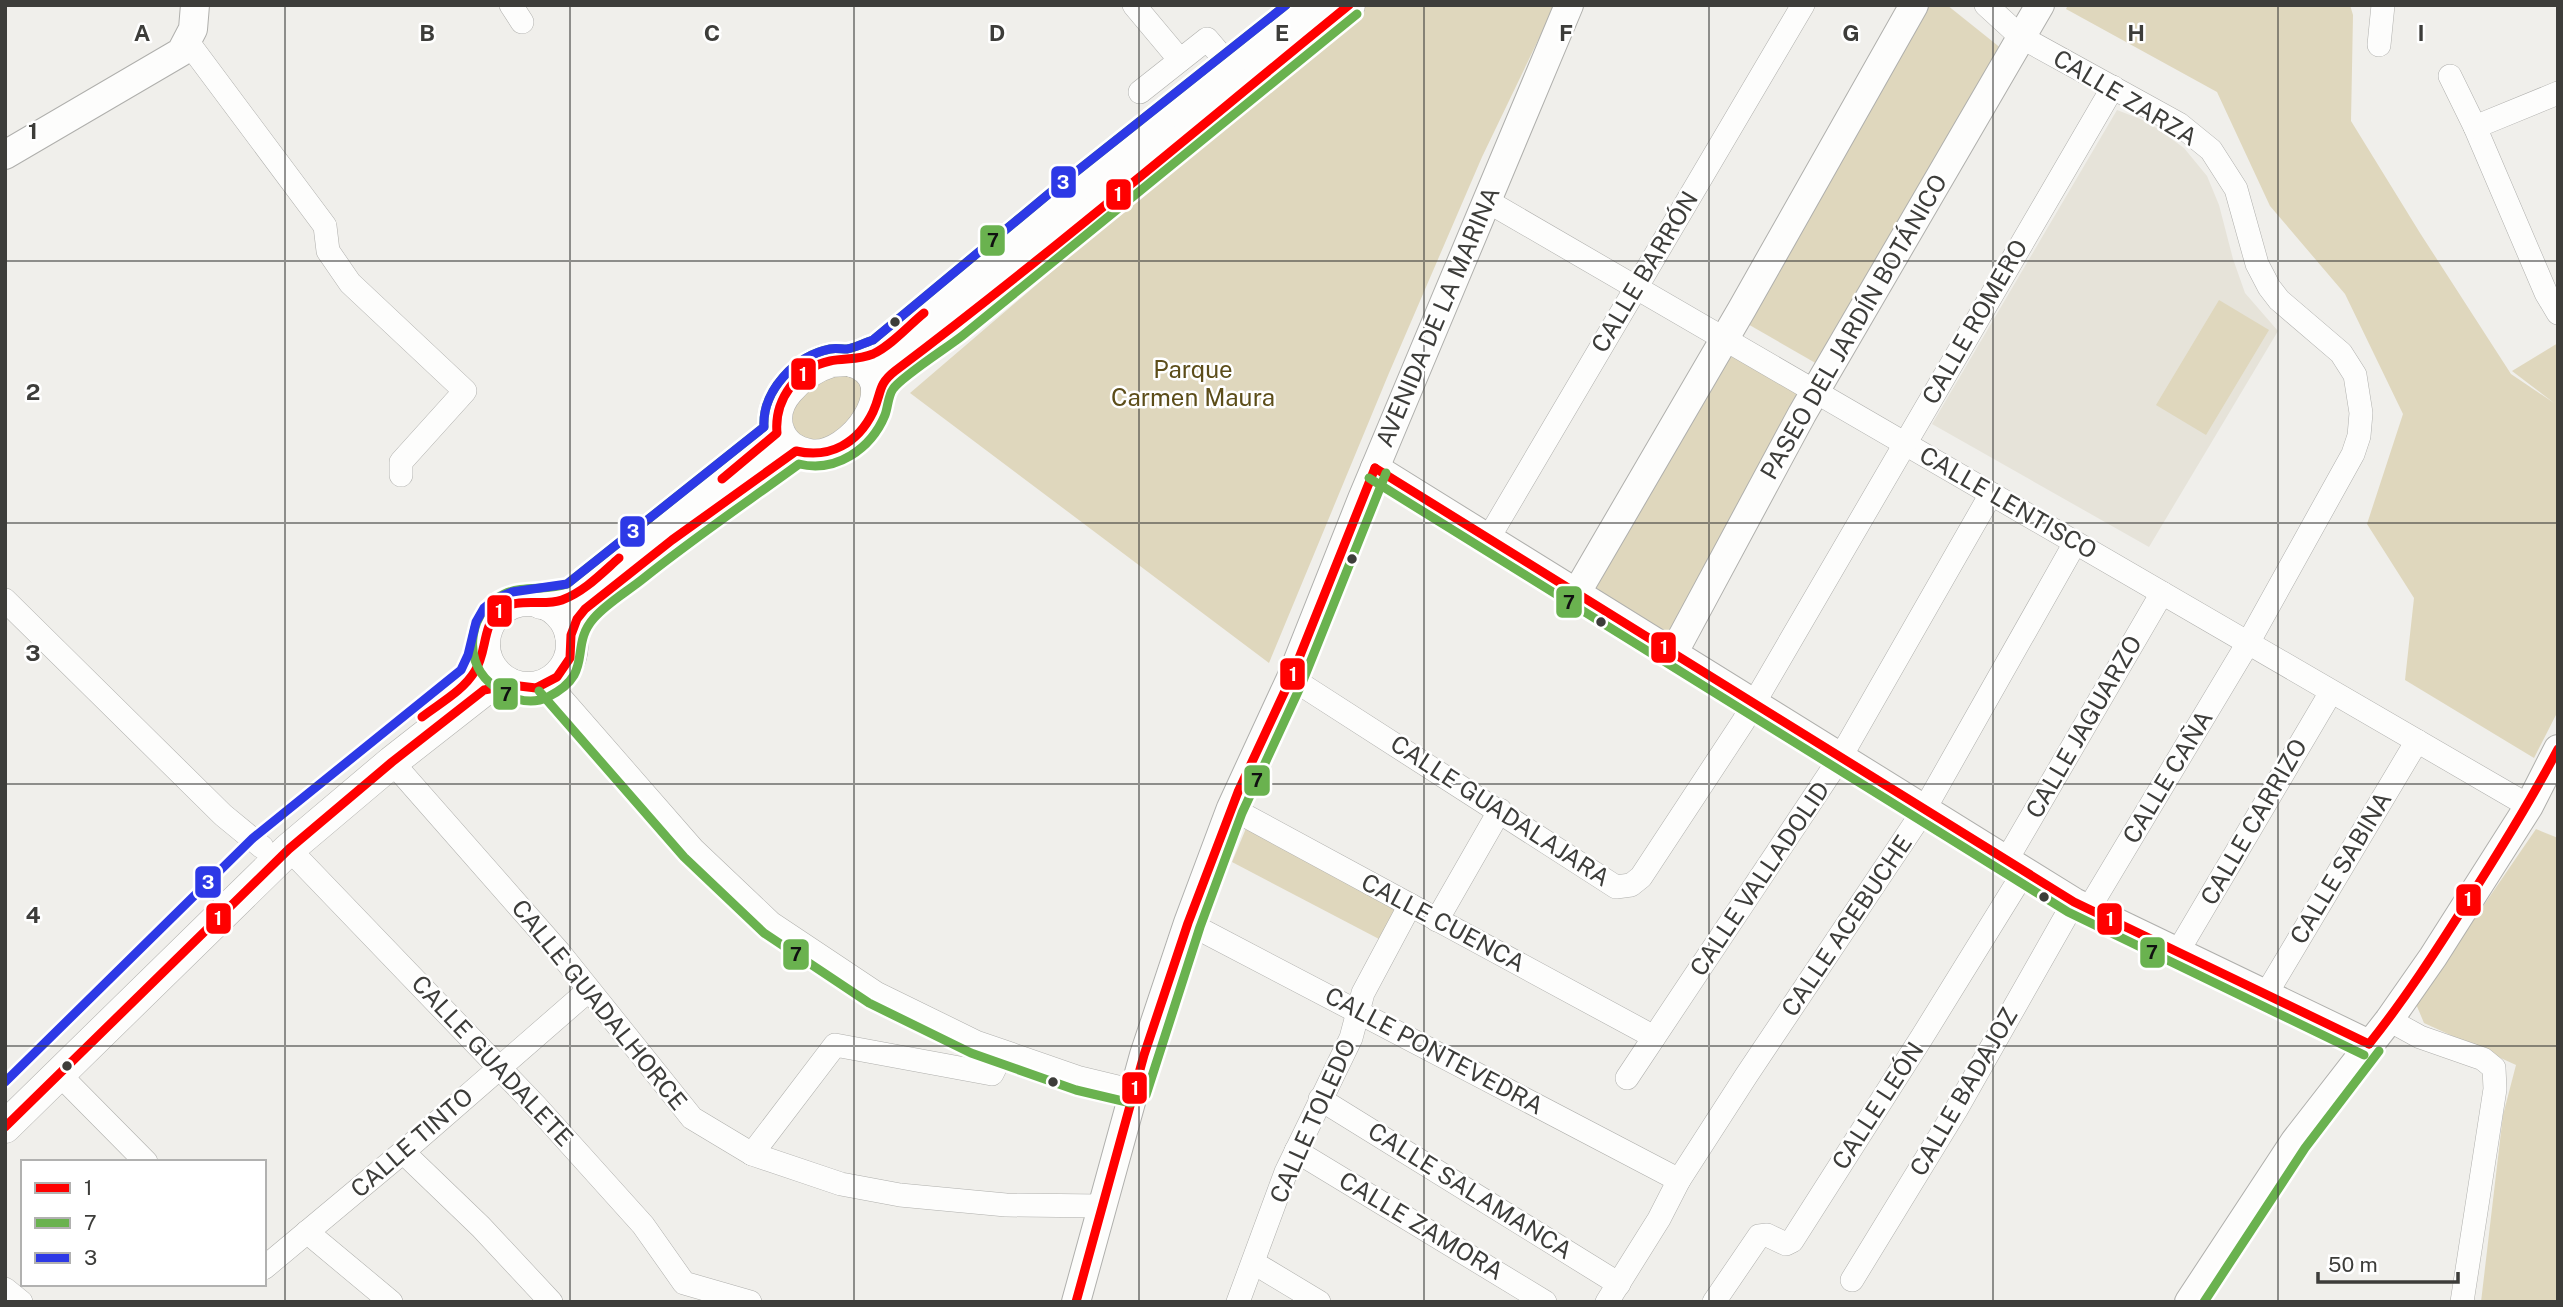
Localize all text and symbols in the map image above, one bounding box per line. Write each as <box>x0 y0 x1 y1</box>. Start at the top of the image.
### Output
text: A <box>134 19 151 46</box>
text: B <box>419 19 435 46</box>
text: C <box>704 19 720 46</box>
text: D <box>989 19 1005 46</box>
text: E <box>1275 19 1289 46</box>
text: F <box>1559 19 1573 46</box>
text: G <box>1842 19 1860 46</box>
text: H <box>2127 19 2145 46</box>
text: I <box>2417 19 2425 46</box>
street label: CALLE ZARZA <box>2049 43 2202 151</box>
text: 1 <box>28 117 38 144</box>
line badge: 3 <box>1050 165 1077 199</box>
street label: PASEO DEL JARDÍN BOTÁNICO <box>1754 169 1952 484</box>
text: 3 <box>1057 171 1069 193</box>
line badge: 1 <box>1105 178 1132 211</box>
street label: AVENIDA DE LA MARINA <box>1369 182 1505 451</box>
text: 1 <box>1114 183 1122 205</box>
street label: CALLE BARRÓN <box>1585 186 1703 357</box>
line badge: 7 <box>979 224 1006 257</box>
text: 7 <box>987 229 999 251</box>
street label: CALLE ROMERO <box>1916 234 2033 409</box>
unlabelled marker <box>888 315 902 329</box>
park label: Parque Carmen Maura <box>1111 355 1275 411</box>
line badge: 1 <box>790 357 817 391</box>
text: 1 <box>799 363 807 385</box>
text: 2 <box>26 378 40 405</box>
street label: CALLE LENTISCO <box>1915 440 2102 564</box>
line badge: 3 <box>619 515 646 548</box>
text: 3 <box>627 520 639 542</box>
unlabelled marker <box>1345 552 1359 566</box>
line badge: 7 <box>1555 585 1583 619</box>
text: 7 <box>1563 591 1575 613</box>
line badge: 1 <box>486 594 513 628</box>
text: 1 <box>495 600 503 622</box>
unlabelled marker <box>1594 615 1608 629</box>
street label: CALLE JAGUARZO <box>2019 630 2147 823</box>
line badge: 1 <box>1650 631 1677 664</box>
text: 1 <box>1660 636 1668 658</box>
text: 3 <box>25 639 41 666</box>
line badge: 1 <box>1279 657 1306 691</box>
text: 1 <box>1289 663 1297 685</box>
line badge: 7 <box>492 677 519 711</box>
text: 7 <box>500 683 512 705</box>
street label: CALLE CAÑA <box>2116 705 2218 848</box>
street label: CALLE GUADALAJARA <box>1386 729 1615 892</box>
street label: CALLE CARRIZO <box>2194 733 2312 910</box>
line badge: 7 <box>1243 764 1271 797</box>
text: 7 <box>1251 769 1263 791</box>
street label: CALLE VALLADOLID <box>1684 776 1835 981</box>
street label: CALLE SABINA <box>2284 786 2397 949</box>
street label: CALLE ACEBUCHE <box>1775 830 1917 1021</box>
line badge: 3 <box>194 865 222 899</box>
street label: CALLE CUENCA <box>1357 867 1530 977</box>
text: 3 <box>202 871 214 893</box>
line badge: 1 <box>2455 883 2482 917</box>
text: 1 <box>2464 888 2472 910</box>
unlabelled marker <box>2037 890 2051 904</box>
street label: CALLE GUADALHORCE <box>506 894 693 1115</box>
text: 4 <box>25 901 41 928</box>
line badge: 1 <box>205 902 232 935</box>
line badge: 1 <box>2096 902 2123 936</box>
text: 1 <box>214 907 222 929</box>
text: 1 <box>2106 908 2114 930</box>
line badge: 7 <box>2139 936 2166 969</box>
line badge: 7 <box>782 938 810 971</box>
text: 7 <box>2146 941 2158 963</box>
text: 7 <box>790 943 802 965</box>
street label: CALLE GUADALETE <box>406 969 579 1152</box>
street label: CALLE PONTEVEDRA <box>1321 981 1548 1120</box>
street label: CALLE BADAJOZ <box>1904 1002 2023 1181</box>
street label: CALLE TOLEDO <box>1263 1034 1361 1207</box>
street label: CALLE LEÓN <box>1826 1037 1929 1174</box>
unlabelled marker <box>60 1059 74 1073</box>
line badge: 1 <box>1121 1071 1148 1105</box>
unlabelled marker <box>1046 1075 1060 1089</box>
text: 1 <box>1131 1077 1139 1099</box>
street label: CALLE TINTO <box>345 1082 478 1203</box>
street label: CALLE SALAMANCA <box>1363 1116 1578 1264</box>
legend <box>21 1160 266 1286</box>
street label: CALLE ZAMORA <box>1334 1165 1509 1285</box>
text: 1 <box>84 1175 93 1200</box>
text: 7 <box>84 1210 97 1235</box>
scale bar <box>2318 1240 2458 1284</box>
text: 3 <box>84 1245 97 1270</box>
text: 50 m <box>2328 1252 2378 1277</box>

